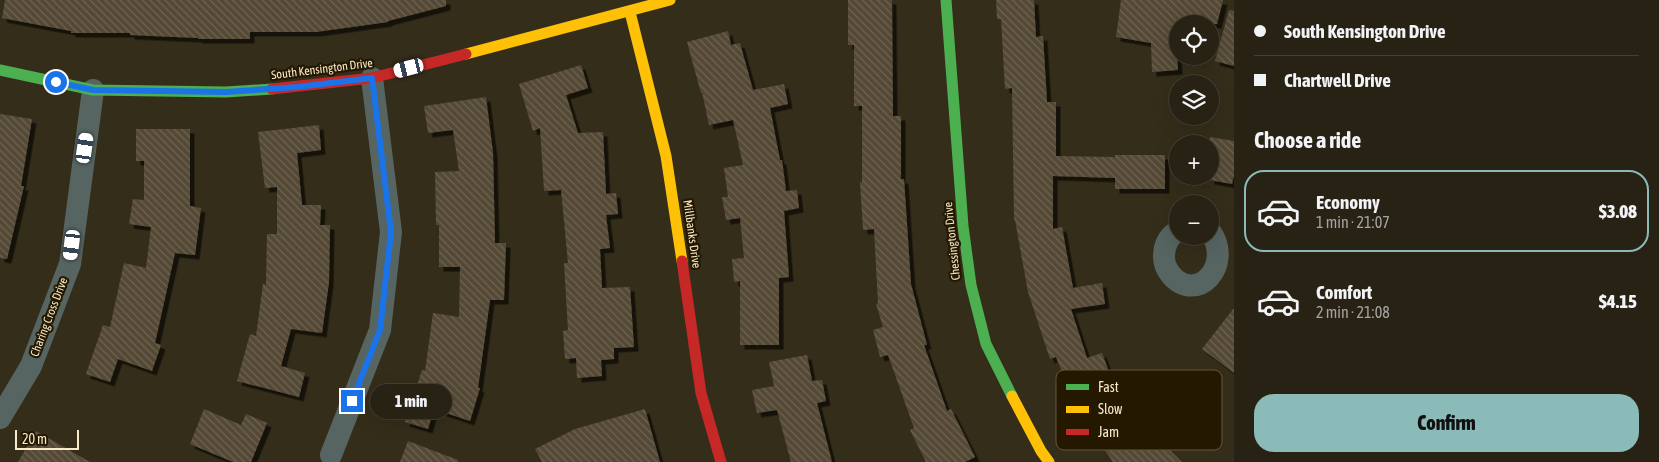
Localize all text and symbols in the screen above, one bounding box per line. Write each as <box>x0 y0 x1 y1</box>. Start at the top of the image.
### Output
map controls <box>1169 15 1219 245</box>
button: locate <box>1169 15 1219 65</box>
text: South Kensington Drive <box>1284 20 1446 42</box>
street label: South Kensington Drive <box>271 56 373 82</box>
car <box>392 57 425 79</box>
text: Chartwell Drive <box>1284 69 1391 91</box>
route start <box>45 71 67 93</box>
button: layers <box>1169 75 1219 125</box>
text: Choose a ride <box>1254 127 1361 153</box>
car <box>75 132 94 164</box>
button: + <box>1169 135 1219 185</box>
icon: car <box>1256 189 1301 234</box>
text: Economy <box>1316 191 1380 213</box>
button: − <box>1169 195 1219 245</box>
street label: Millbanks Drive <box>680 199 704 269</box>
text: $3.08 <box>1599 200 1637 222</box>
street label: Chessington Drive <box>941 201 963 281</box>
text: 1 min · 21:07 <box>1316 213 1390 231</box>
car <box>62 229 81 261</box>
street label: Charing Cross Drive <box>27 275 71 359</box>
icon: car <box>1256 279 1301 324</box>
text: Comfort <box>1316 281 1372 303</box>
text: $4.15 <box>1599 290 1637 312</box>
text: 2 min · 21:08 <box>1316 303 1390 321</box>
legend <box>1056 370 1222 450</box>
text: Fast <box>1098 379 1119 395</box>
callout: 1 min <box>370 384 452 418</box>
route end <box>341 390 363 412</box>
text: 1 min <box>395 392 427 410</box>
button: Confirm <box>1254 394 1639 452</box>
text: Slow <box>1098 401 1123 417</box>
text: Jam <box>1098 424 1119 440</box>
scale bar <box>15 427 79 450</box>
text: 20 m <box>22 431 47 447</box>

